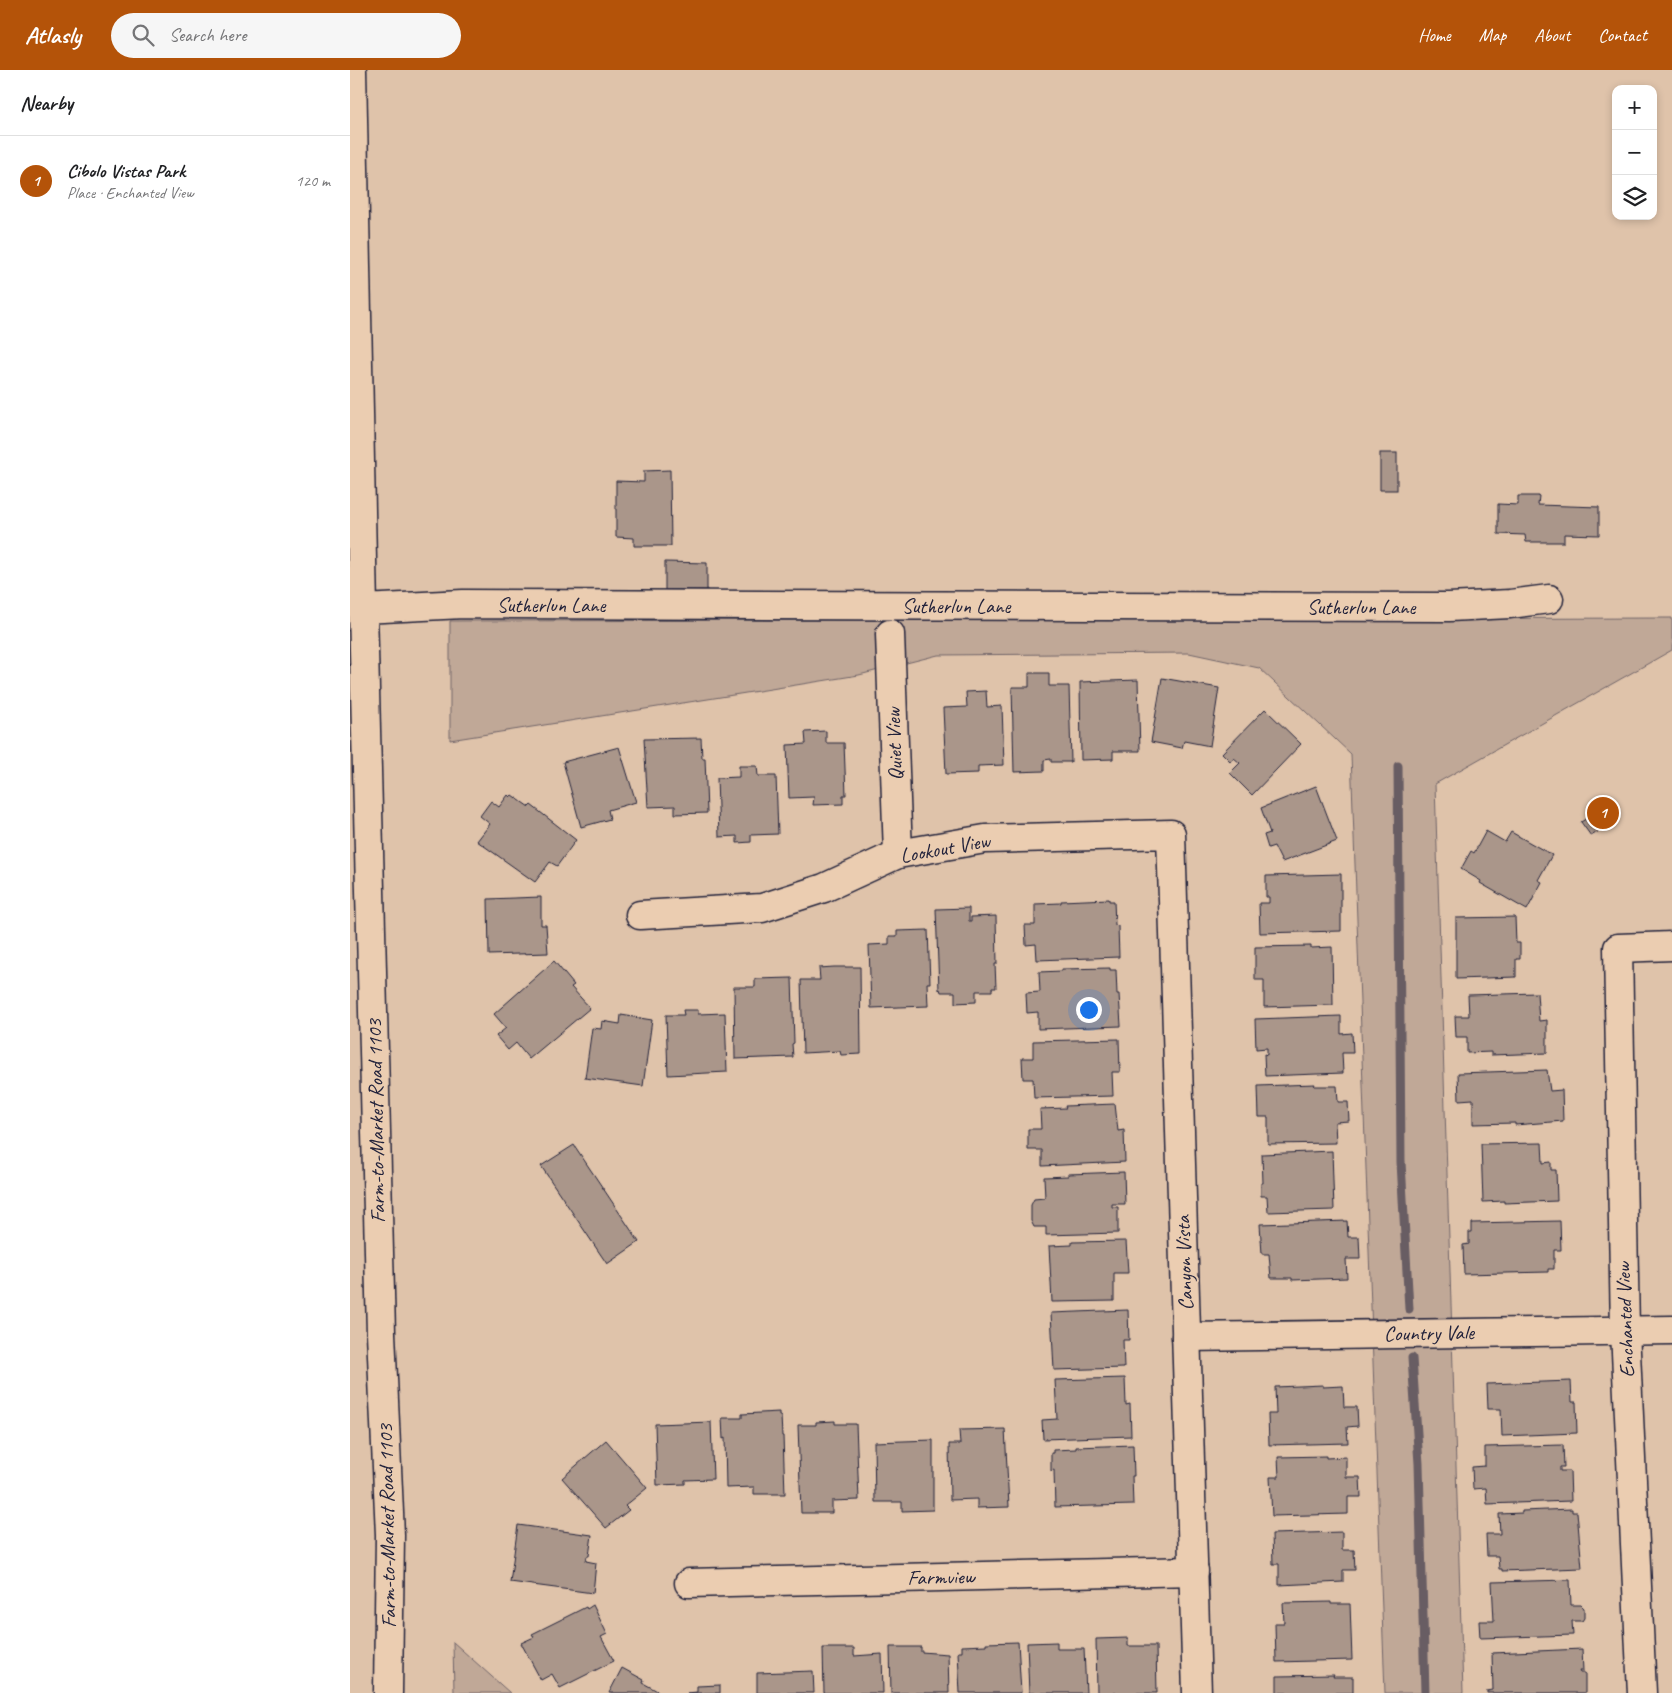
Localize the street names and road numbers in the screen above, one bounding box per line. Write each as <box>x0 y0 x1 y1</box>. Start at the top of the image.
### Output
street label: Sutherlun Lane <box>497 592 607 618</box>
street label: Sutherlun Lane <box>902 593 1012 619</box>
street label: Sutherlun Lane <box>1307 594 1417 620</box>
street label: Quiet View <box>880 705 908 781</box>
street label: Lookout View <box>898 827 994 869</box>
street label: Farm-to-Market Road 1103 <box>361 1017 391 1223</box>
street label: Canyon Vista <box>1169 1213 1199 1311</box>
street label: Enchanted View <box>1610 1260 1640 1378</box>
street label: Country Vale <box>1384 1319 1475 1347</box>
street label: Farm-to-Market Road 1103 <box>372 1422 402 1628</box>
street label: Farmview <box>907 1563 977 1591</box>

